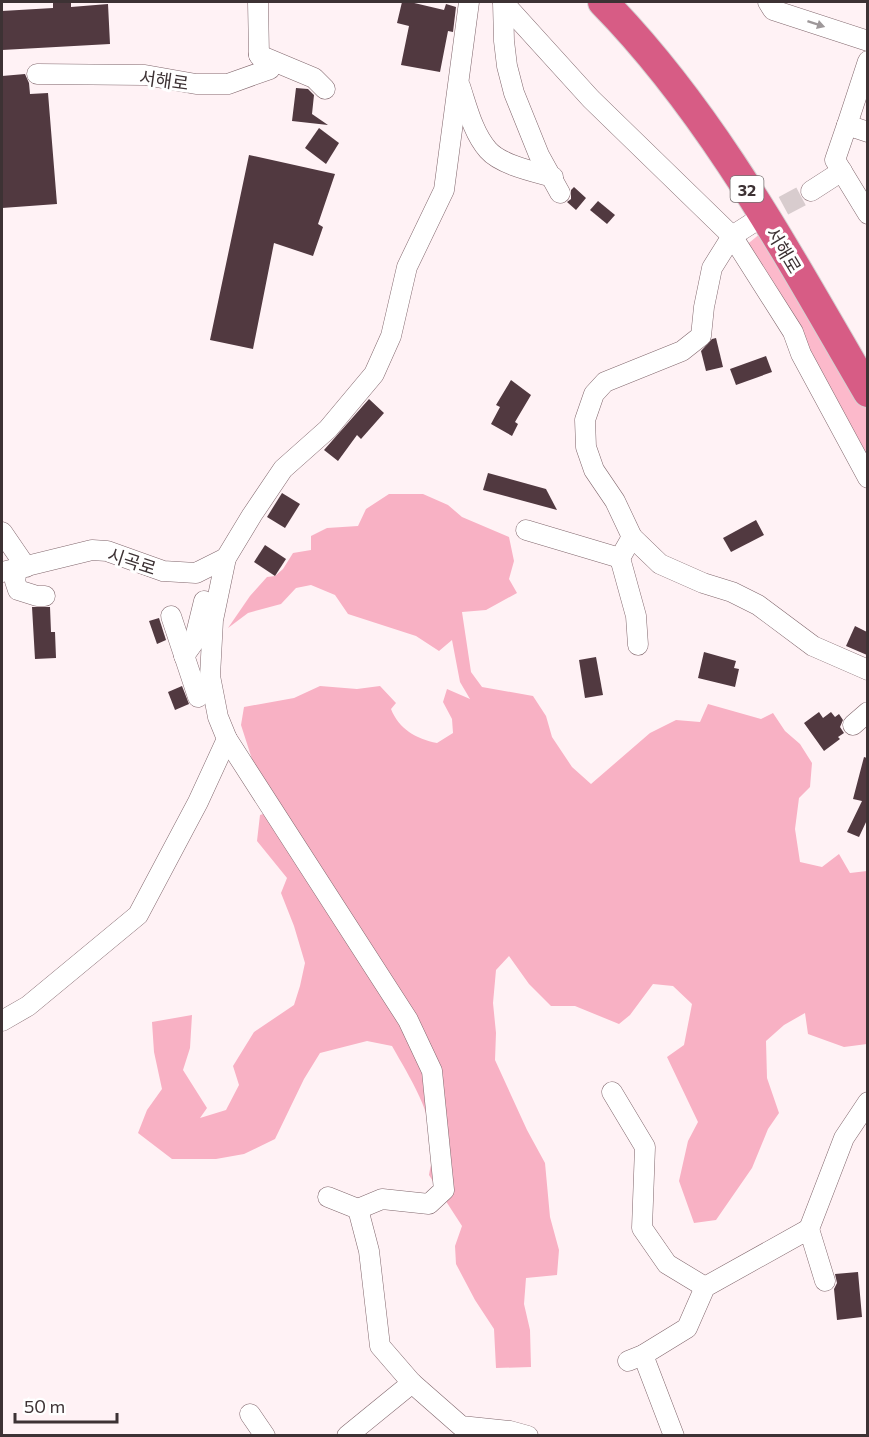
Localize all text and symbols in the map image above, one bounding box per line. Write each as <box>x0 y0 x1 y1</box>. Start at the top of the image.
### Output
one-way arrow <box>807 20 825 29</box>
street label: 서해로 <box>138 66 190 94</box>
road number: 32 <box>730 176 764 202</box>
street label: 서해로 <box>762 223 806 277</box>
street label: 시곡로 <box>105 543 159 579</box>
scale bar <box>15 1386 117 1424</box>
text: 50 m <box>24 1395 65 1417</box>

